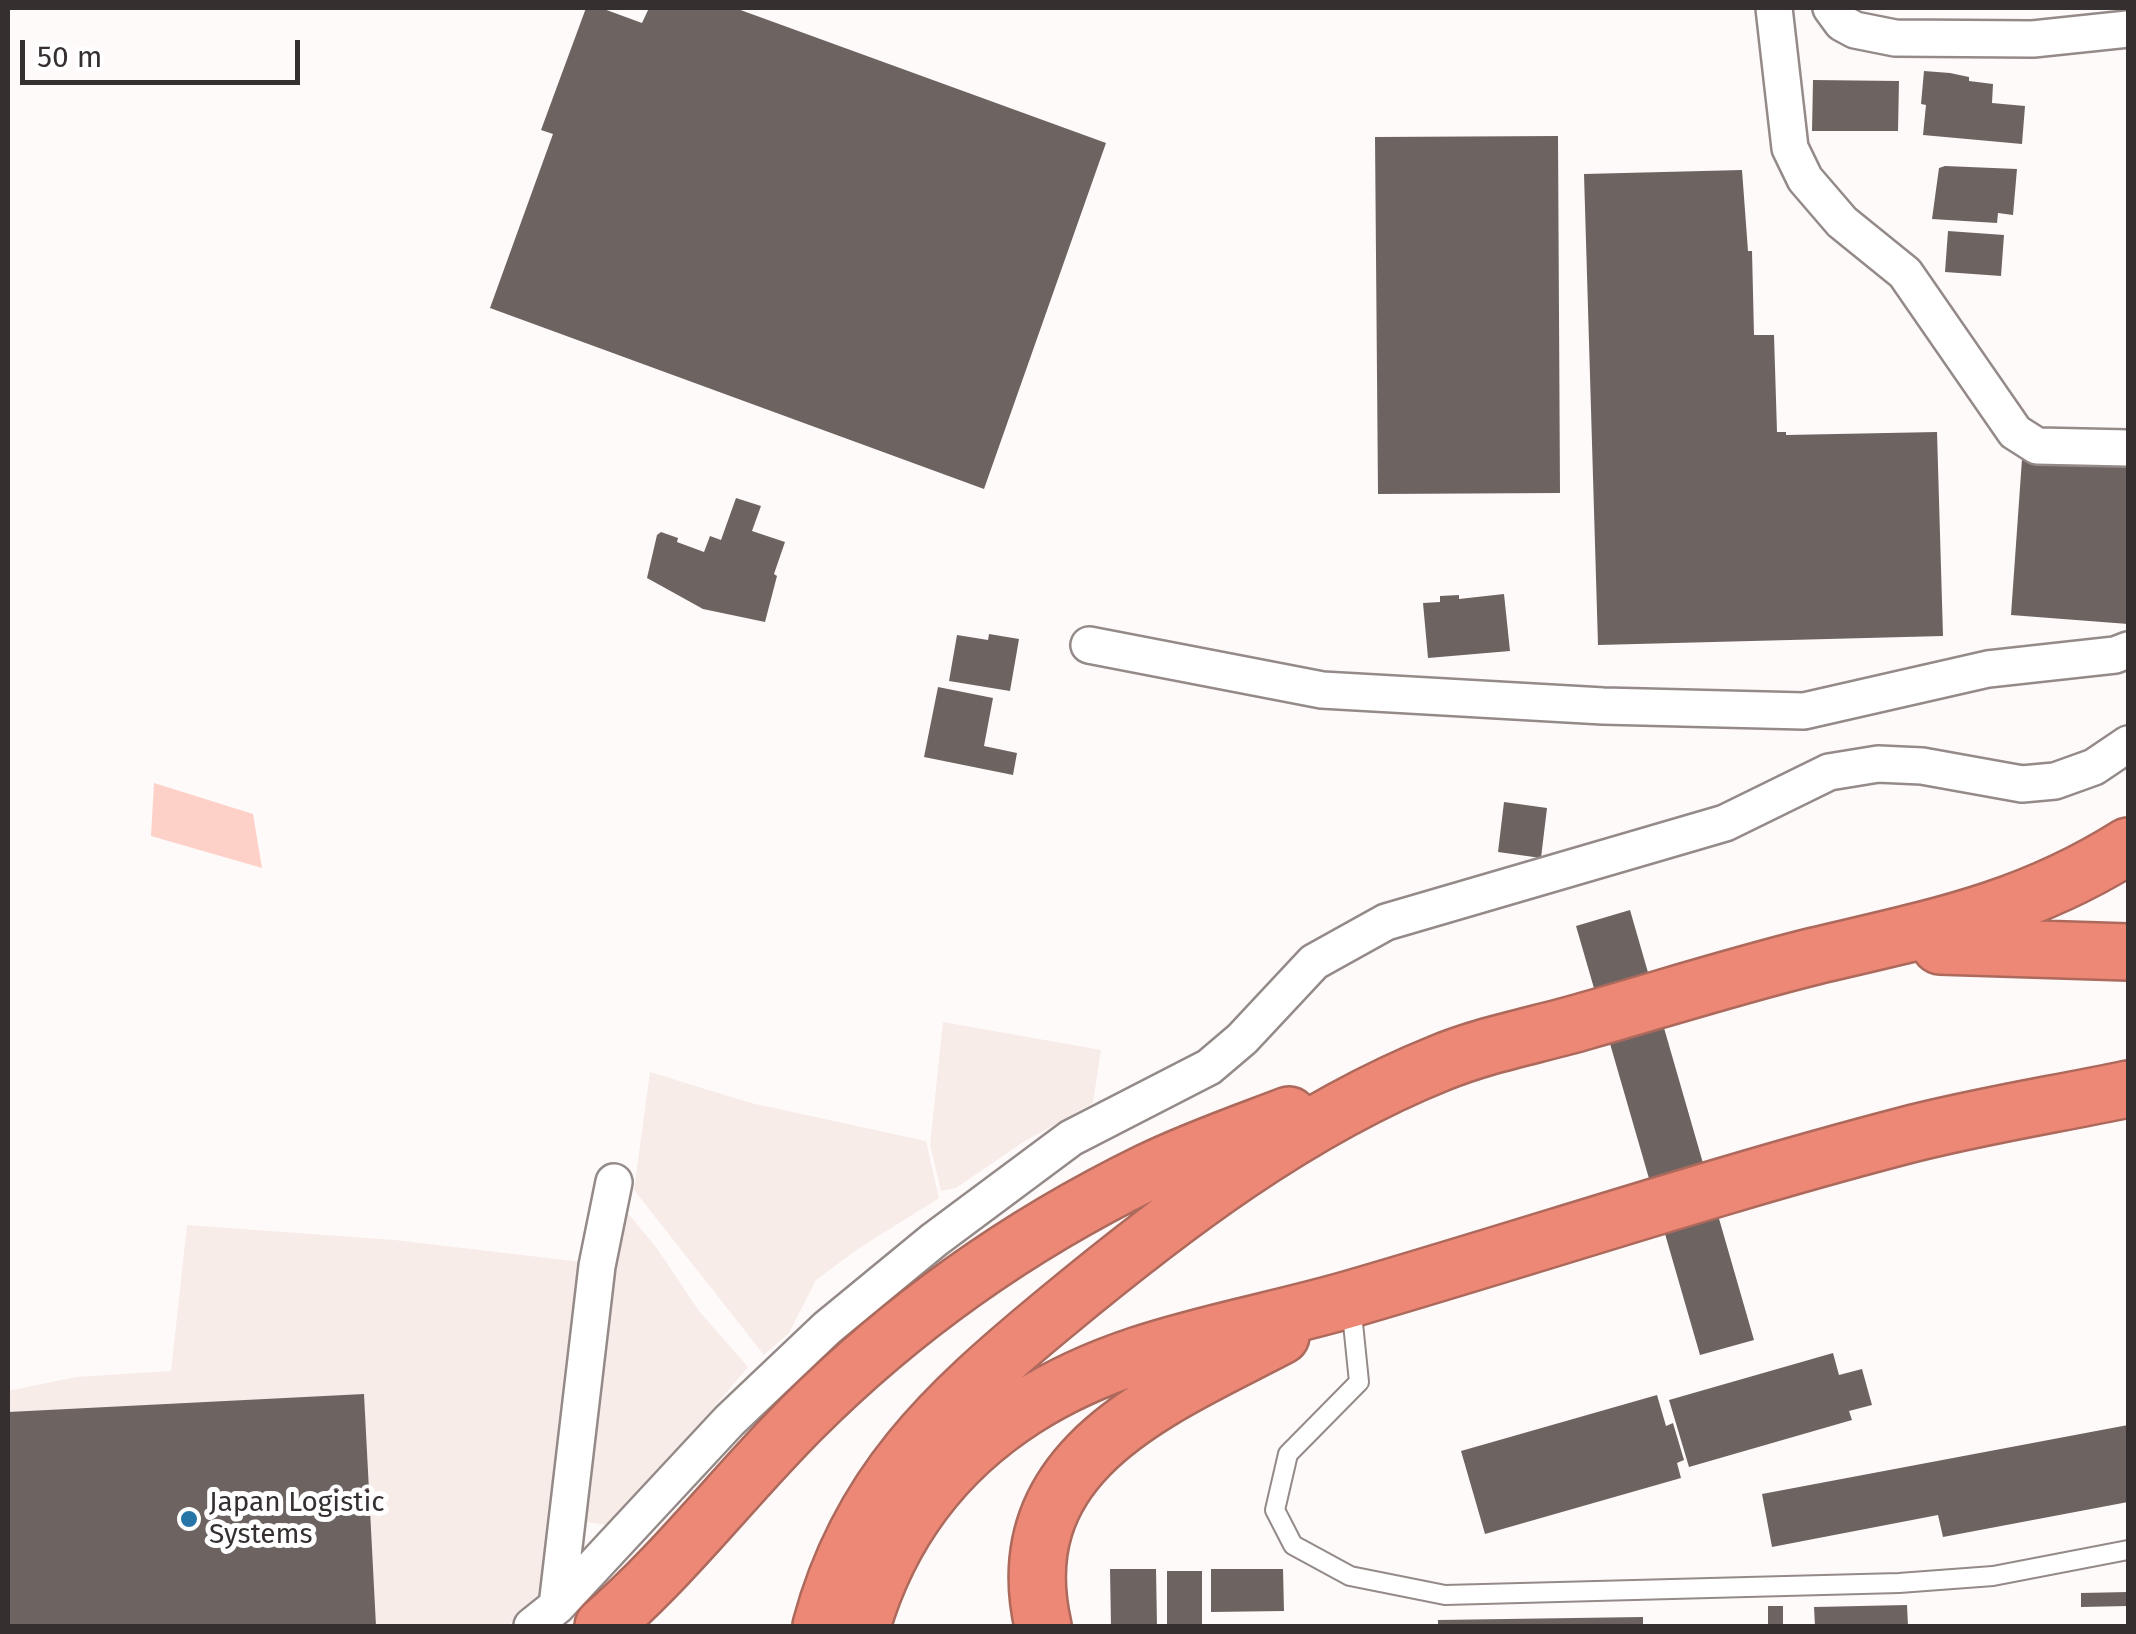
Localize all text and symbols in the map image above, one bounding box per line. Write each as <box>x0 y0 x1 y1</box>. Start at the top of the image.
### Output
scale bar <box>25 20 305 82</box>
text: 50 m <box>37 39 102 75</box>
place label: Japan Logistic Systems <box>209 1486 385 1552</box>
marker: Japan Logistic Systems <box>178 1508 200 1530</box>

